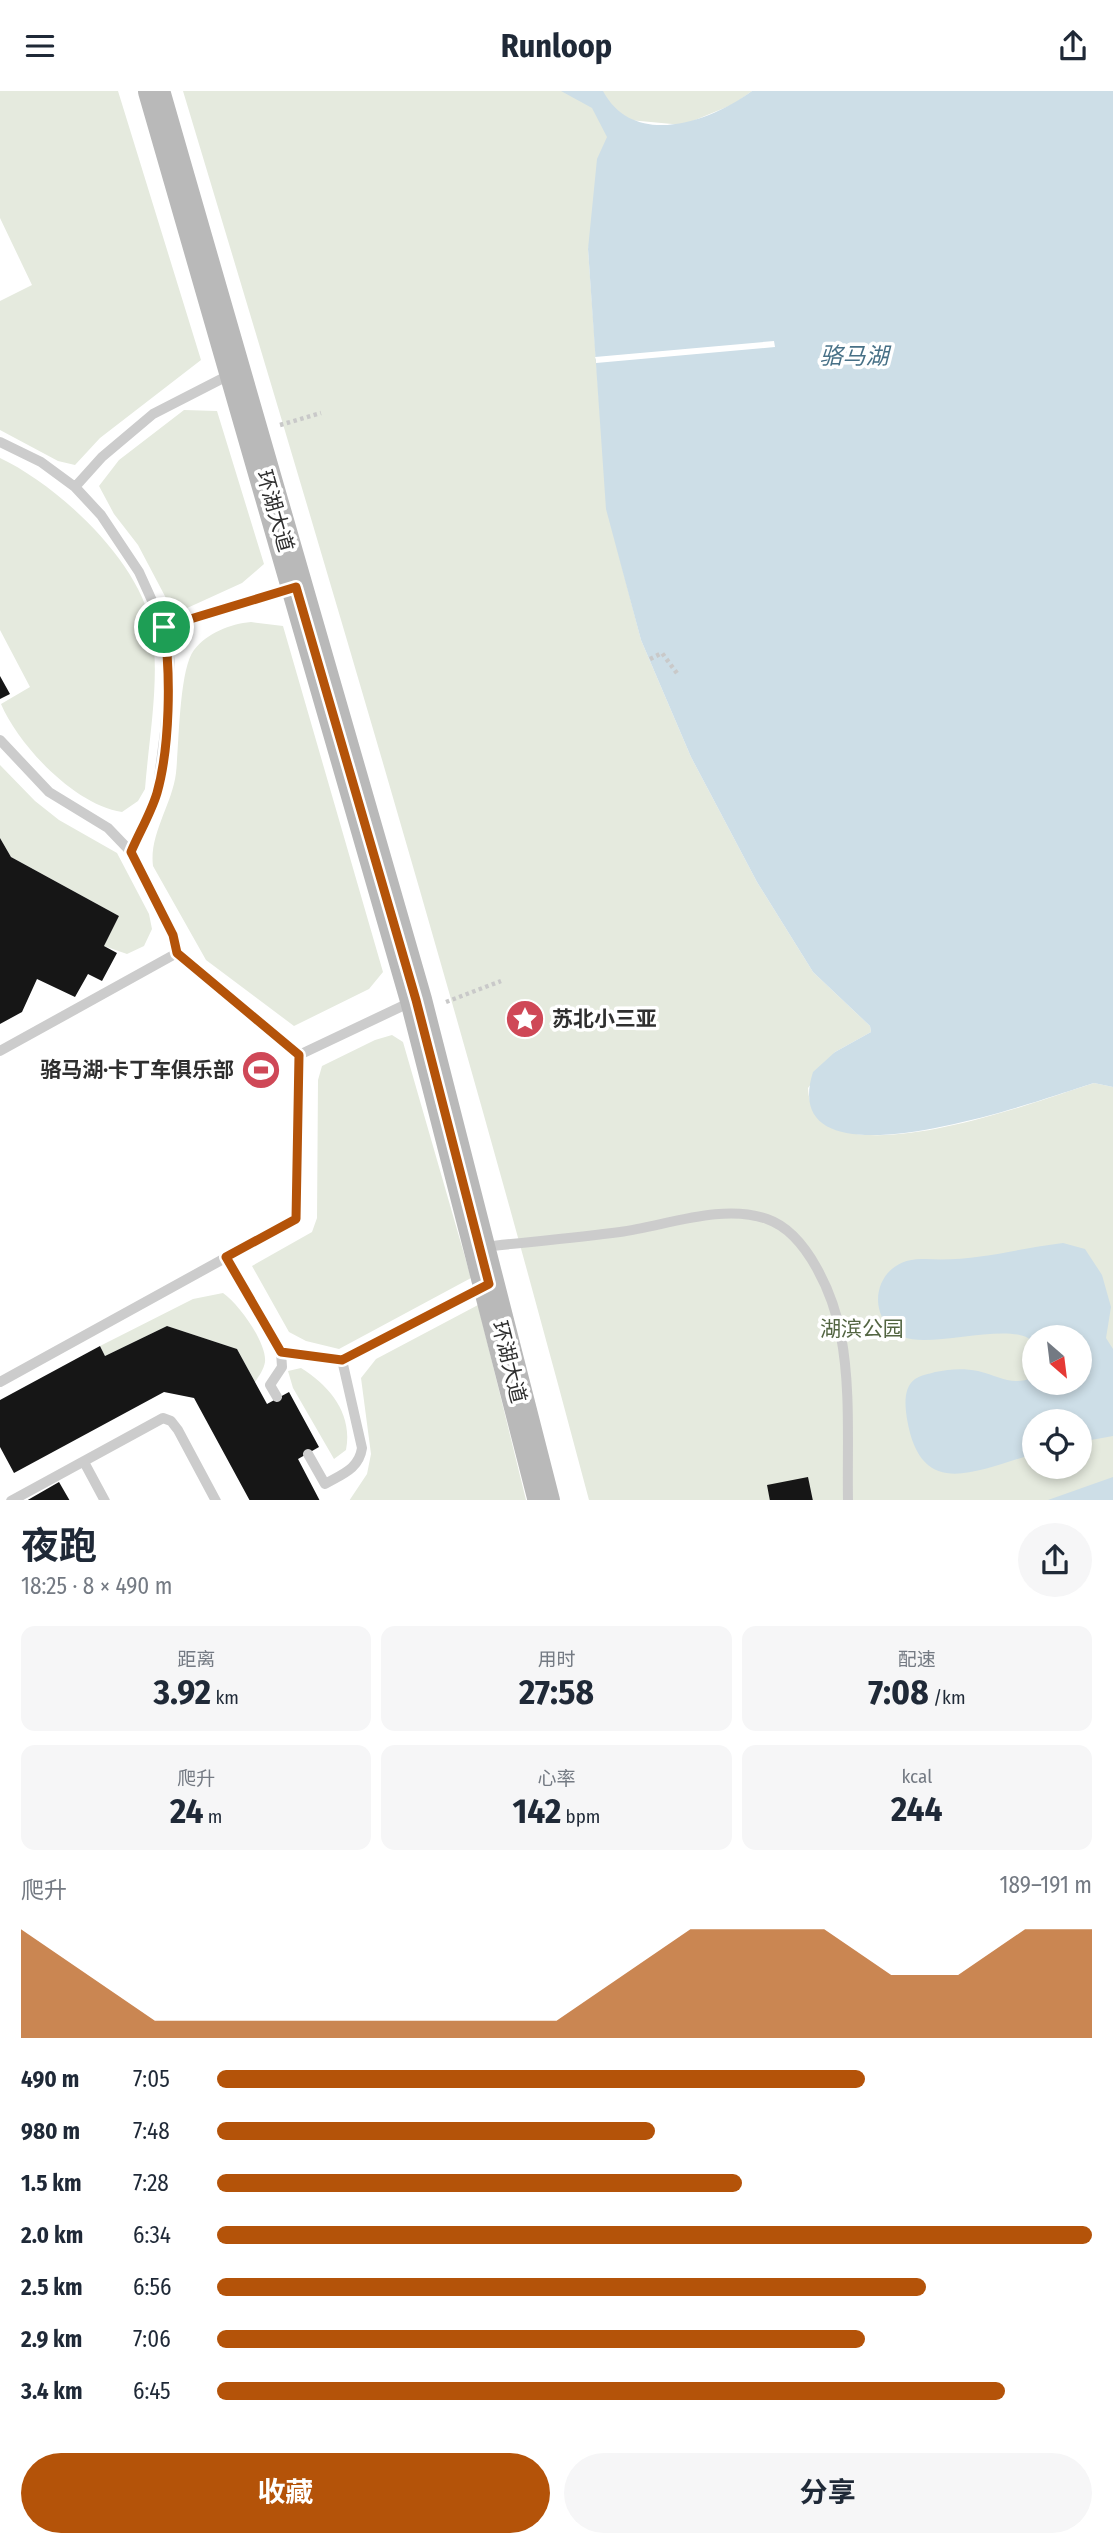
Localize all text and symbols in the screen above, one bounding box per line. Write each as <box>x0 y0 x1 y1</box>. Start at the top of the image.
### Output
icon: menu <box>21 27 59 65</box>
text: Runloop <box>501 27 612 65</box>
icon: share <box>1054 27 1092 65</box>
water label: 骆马湖 <box>820 342 892 370</box>
street label: 环湖大道 <box>251 467 299 555</box>
pin <box>134 597 194 657</box>
icon: arrive <box>145 608 183 646</box>
place icon: 苏北小三亚 <box>504 998 546 1040</box>
place label: 苏北小三亚 <box>552 1006 657 1032</box>
sports icon: 骆马湖·卡丁车俱乐部 <box>240 1049 282 1091</box>
place label: 骆马湖·卡丁车俱乐部 <box>40 1057 234 1083</box>
park label: 湖滨公园 <box>820 1316 904 1342</box>
street label: 环湖大道 <box>486 1318 532 1406</box>
north arrow <box>1022 1325 1092 1395</box>
map controls <box>1022 1325 1092 1479</box>
button: locate <box>1022 1409 1092 1479</box>
text: 夜跑 <box>21 1523 97 1569</box>
button: share <box>1018 1523 1092 1597</box>
text: 18:25 · 8 × 490 m <box>21 1572 172 1600</box>
text: 距离 <box>177 1648 215 1671</box>
text: 用时 <box>537 1648 576 1671</box>
text: 配速 <box>898 1648 936 1671</box>
text: 3.92 <box>153 1671 211 1713</box>
text: 27:58 <box>519 1671 594 1713</box>
text: 7:08 <box>868 1671 929 1713</box>
text: km <box>211 1686 239 1709</box>
text: /km <box>929 1686 966 1709</box>
text: kcal <box>901 1765 932 1788</box>
text: 爬升 <box>177 1767 215 1790</box>
text: 心率 <box>537 1767 576 1790</box>
text: 244 <box>891 1788 943 1830</box>
text: 24 <box>170 1790 203 1832</box>
text: 142 <box>513 1790 561 1832</box>
text: m <box>203 1805 222 1828</box>
text: bpm <box>561 1805 600 1828</box>
text: 189–191 m <box>1000 1871 1092 1899</box>
text: 爬升 <box>21 1876 67 1904</box>
text: 490 m <box>21 2065 79 2093</box>
text: 7:05 <box>133 2065 170 2093</box>
text: 980 m <box>21 2117 80 2145</box>
text: 7:48 <box>133 2117 170 2145</box>
text: 1.5 km <box>21 2169 82 2197</box>
text: 7:28 <box>133 2169 169 2197</box>
text: 2.0 km <box>21 2221 83 2249</box>
text: 6:34 <box>133 2221 171 2249</box>
text: 2.5 km <box>21 2273 82 2301</box>
text: 6:56 <box>133 2273 171 2301</box>
text: 2.9 km <box>21 2325 82 2353</box>
text: 7:06 <box>133 2325 171 2353</box>
text: 3.4 km <box>21 2377 83 2405</box>
text: 6:45 <box>133 2377 171 2405</box>
button: 收藏 <box>21 2453 550 2533</box>
button: 分享 <box>564 2453 1092 2533</box>

